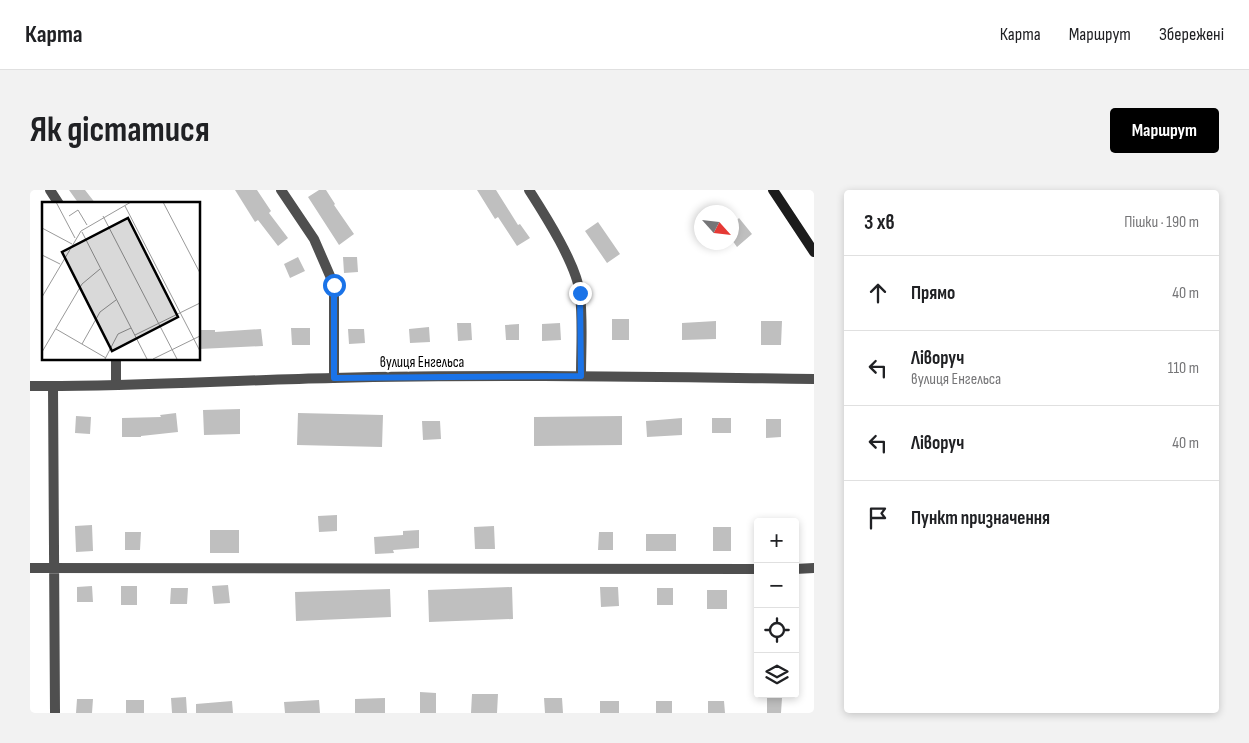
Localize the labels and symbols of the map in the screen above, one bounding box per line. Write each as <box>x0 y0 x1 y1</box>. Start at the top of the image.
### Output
inset map <box>42 202 200 360</box>
north arrow <box>694 205 739 250</box>
route start <box>323 274 346 297</box>
route end <box>569 282 592 305</box>
street label: вулиця Енгельса <box>380 353 464 372</box>

